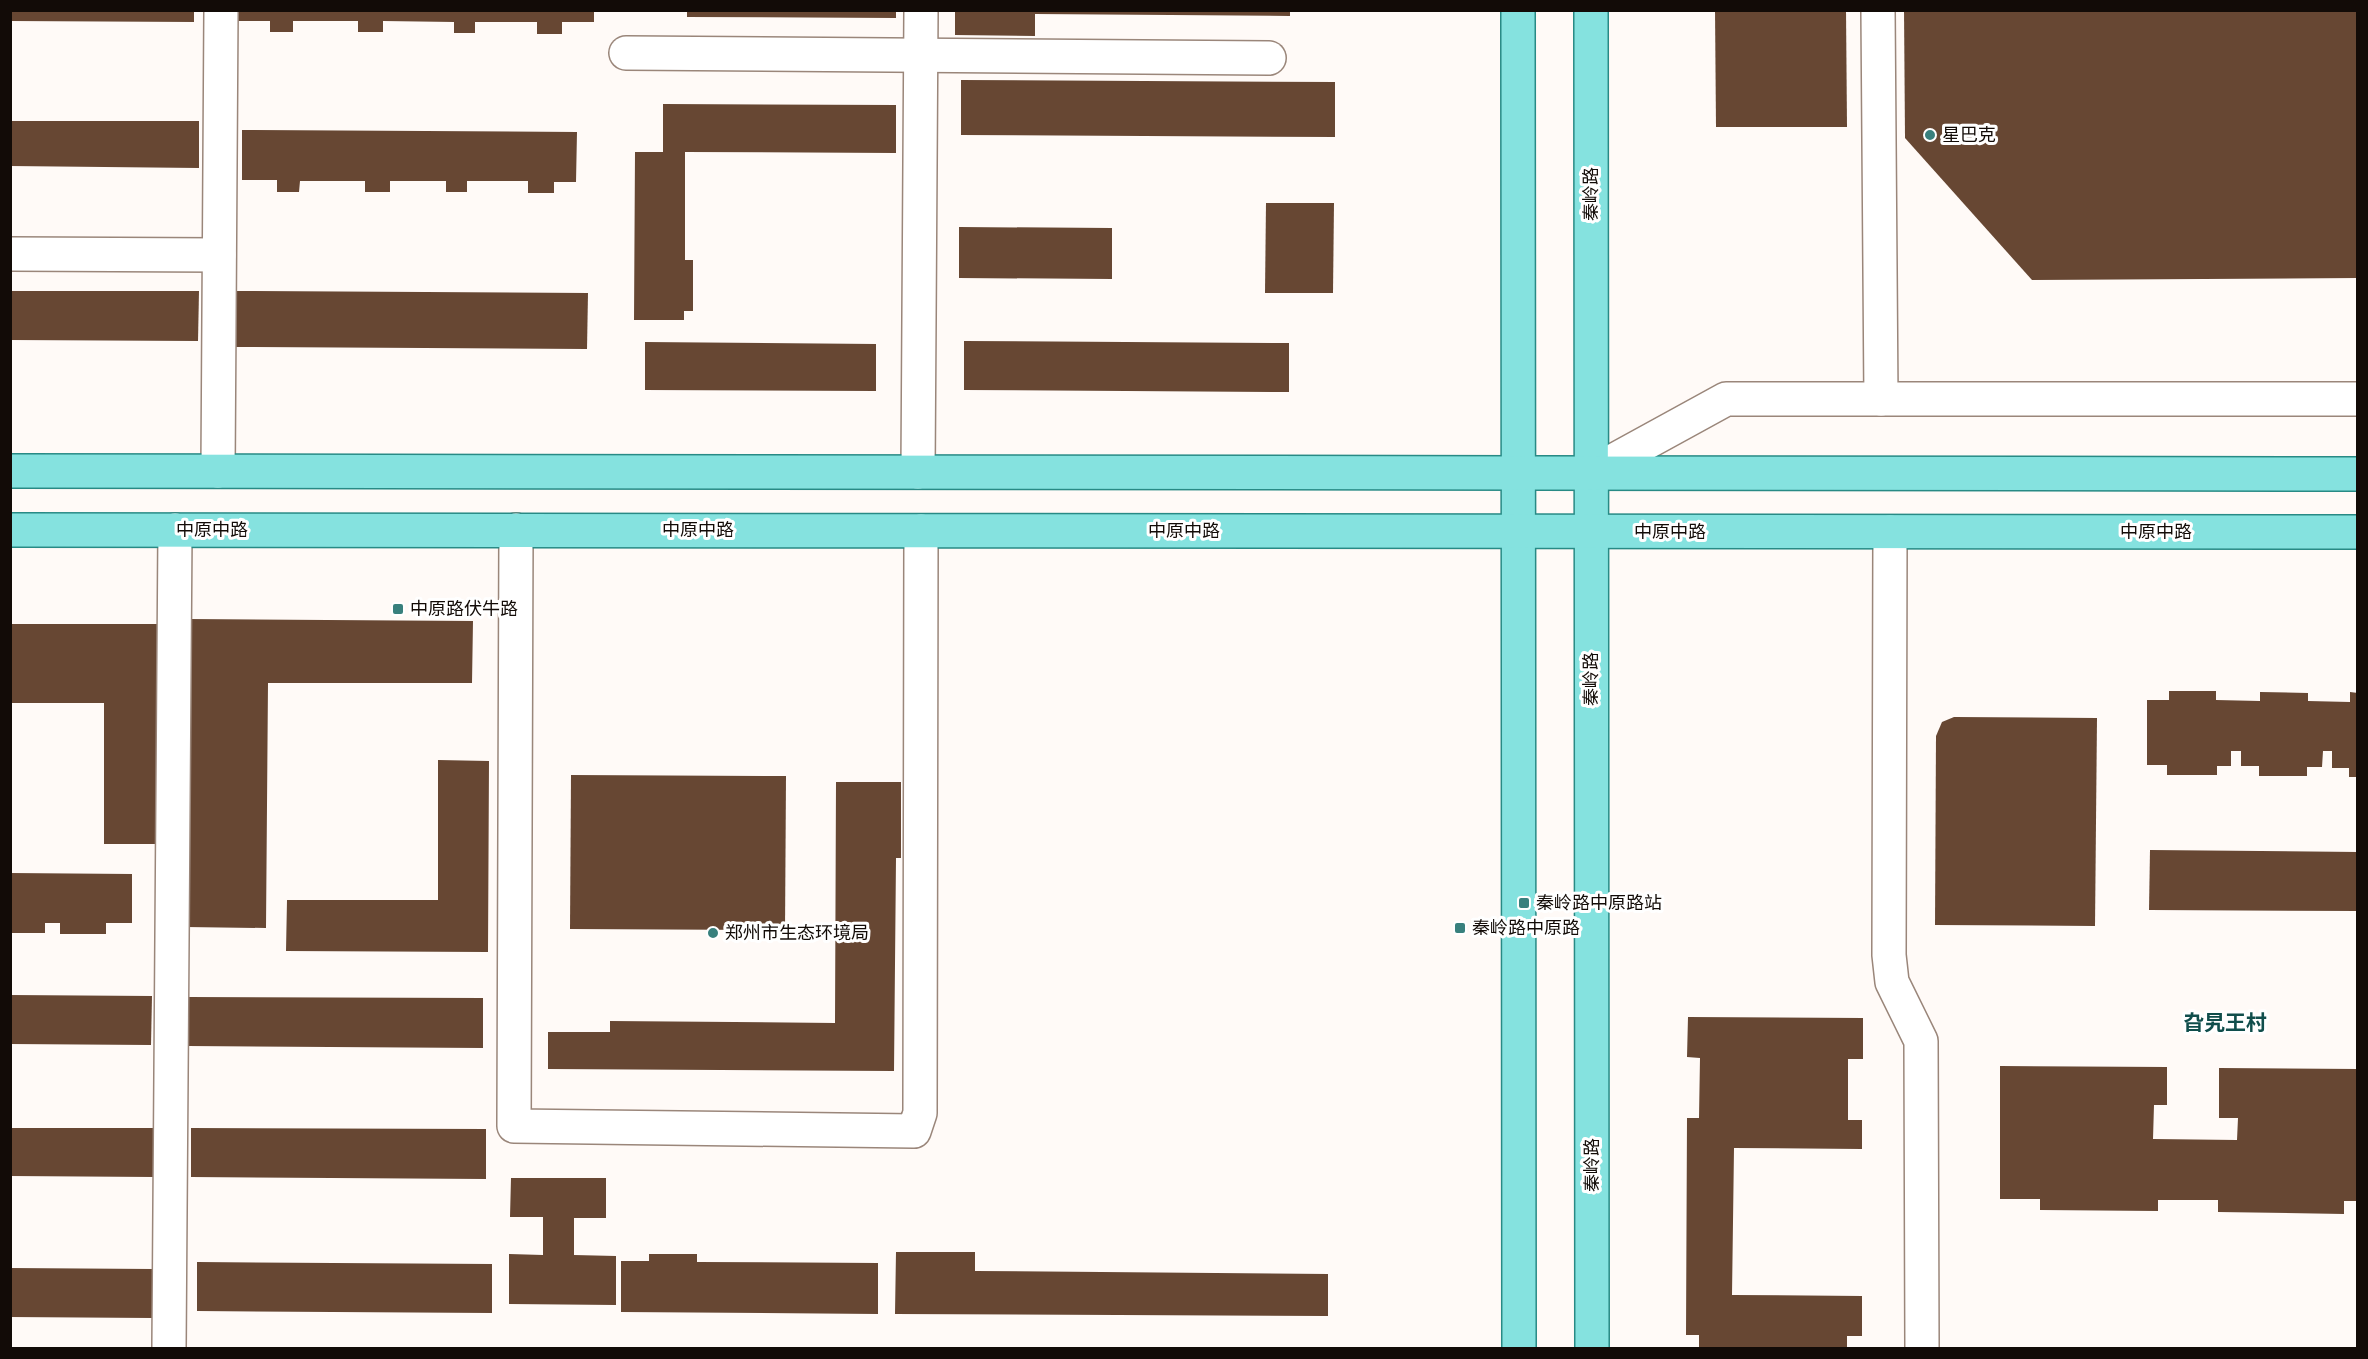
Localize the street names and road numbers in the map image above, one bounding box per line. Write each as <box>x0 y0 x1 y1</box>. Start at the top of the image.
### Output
street label: 秦岭路 <box>1580 167 1601 221</box>
street label: 中原中路 <box>176 519 248 540</box>
street label: 中原中路 <box>662 519 734 540</box>
street label: 中原中路 <box>1148 520 1220 541</box>
street label: 中原中路 <box>1634 521 1706 542</box>
street label: 中原中路 <box>2120 521 2192 542</box>
street label: 秦岭路 <box>1580 652 1601 706</box>
street label: 秦岭路 <box>1581 1138 1602 1192</box>

